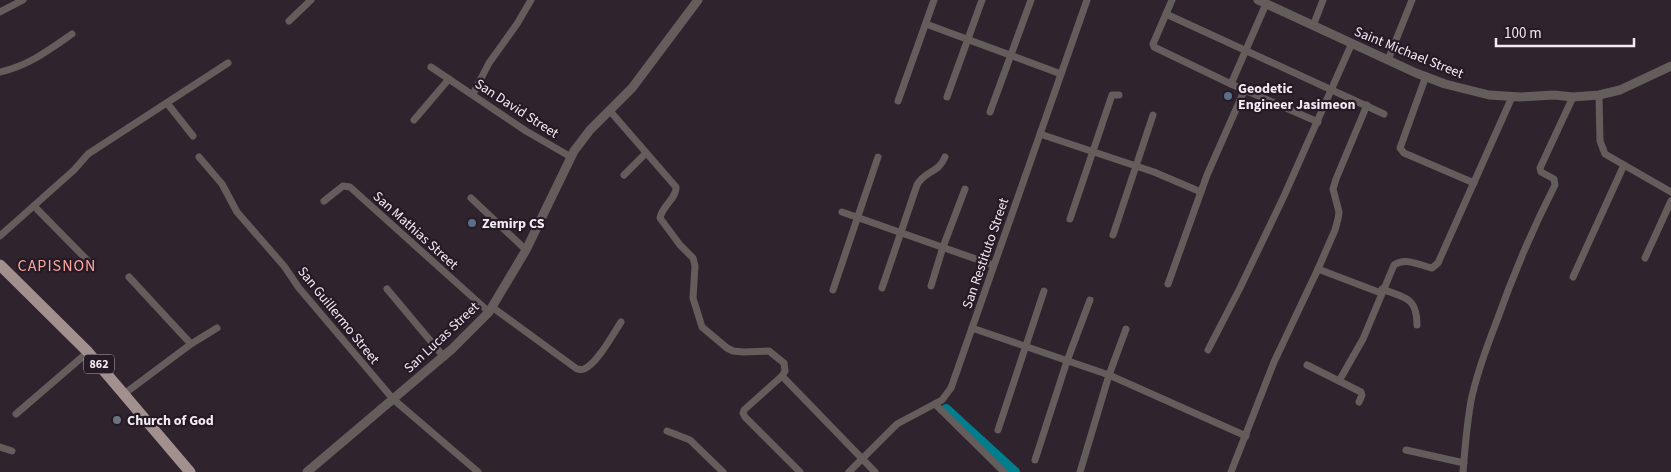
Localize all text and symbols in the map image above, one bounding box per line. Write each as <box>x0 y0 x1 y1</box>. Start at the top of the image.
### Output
scale bar <box>1496 15 1634 47</box>
street label: Saint Michael Street <box>1351 22 1467 84</box>
text: 100 m <box>1504 23 1542 44</box>
street label: San David Street <box>471 74 562 144</box>
place label: Geodetic Engineer Jasimeon <box>1238 79 1356 115</box>
marker: Geodetic Engineer Jasimeon <box>1222 90 1234 102</box>
street label: San Mathias Street <box>368 187 463 275</box>
street label: San Restituto Street <box>958 195 1014 311</box>
place label: Zemirp CS <box>482 214 545 234</box>
marker: Zemirp CS <box>466 217 478 229</box>
district label: CAPISNON <box>18 255 96 277</box>
street label: San Guillermo Street <box>292 262 384 369</box>
street label: San Lucas Street <box>400 297 484 378</box>
road number: 862 <box>84 354 114 374</box>
place label: Church of God <box>127 411 214 431</box>
marker: Church of God <box>111 414 123 426</box>

